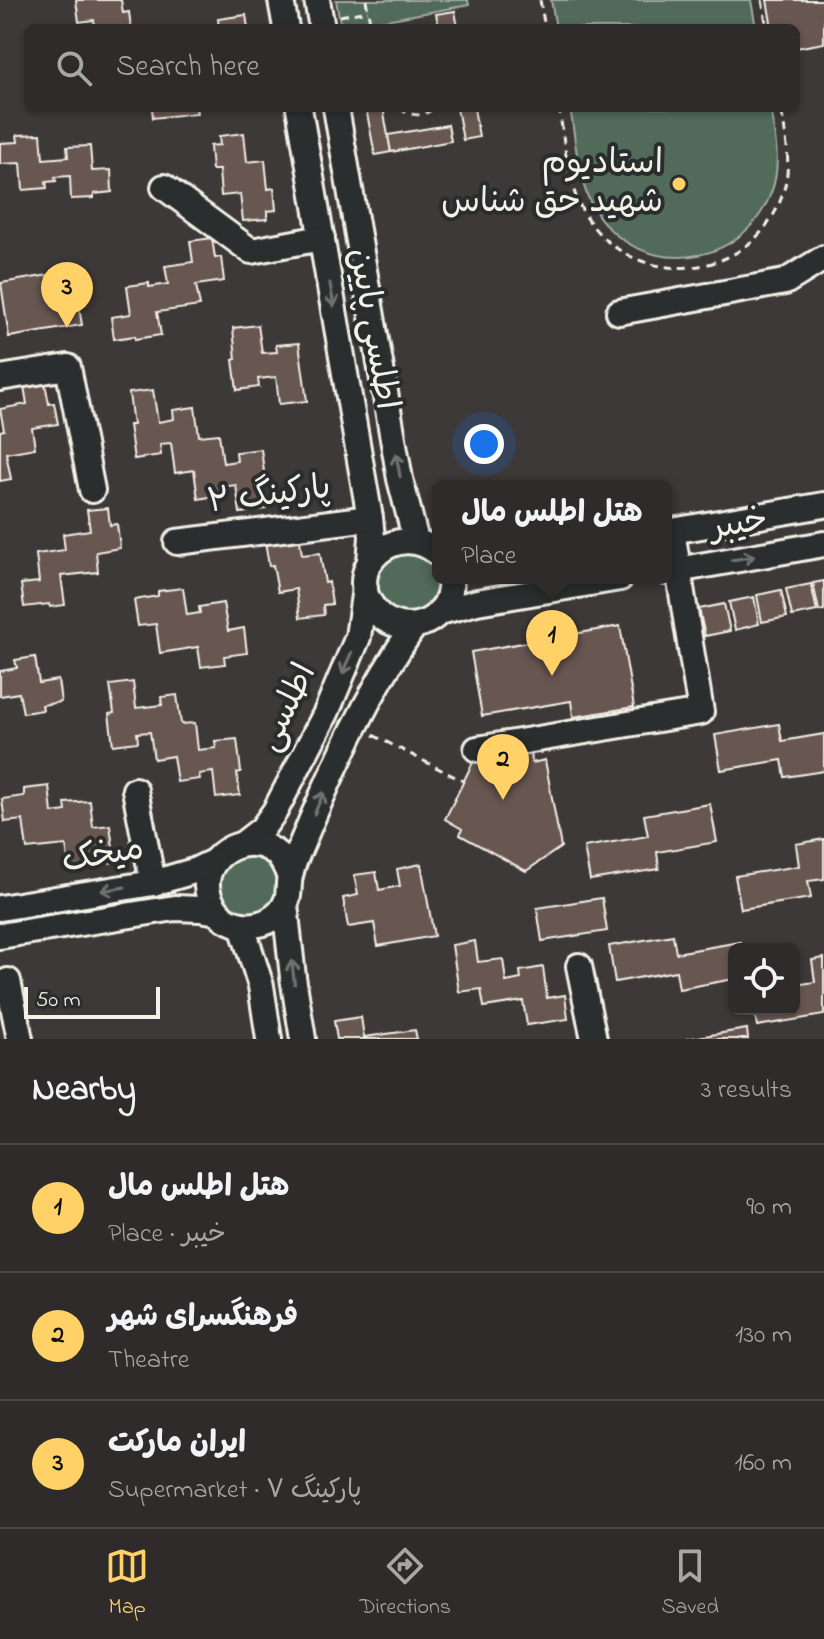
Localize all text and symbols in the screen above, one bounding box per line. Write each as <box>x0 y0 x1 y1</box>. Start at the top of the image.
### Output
search box <box>24 24 800 112</box>
icon: search <box>52 46 96 90</box>
text: Search here <box>116 46 260 90</box>
place label: استادیوم شهید حق شناس <box>441 139 663 228</box>
marker: استادیوم شهید حق شناس <box>670 175 688 193</box>
street label: اطلسی پایین <box>333 244 411 414</box>
pin: 3 <box>41 262 93 328</box>
one-way arrow <box>325 282 340 307</box>
your location <box>464 424 504 464</box>
one-way arrow <box>389 453 404 479</box>
street label: پارکینگ ۲ <box>204 464 334 528</box>
popup <box>432 480 672 584</box>
text: هتل اطلس مال <box>461 492 643 536</box>
street label: خیبر <box>703 495 772 555</box>
text: Place <box>461 538 516 576</box>
one-way arrow <box>730 550 755 565</box>
pin: 1 <box>526 610 578 676</box>
one-way arrow <box>339 651 354 675</box>
street label: اطلسی <box>245 655 331 761</box>
pin: 2 <box>477 734 529 800</box>
one-way arrow <box>312 791 327 816</box>
street label: میخک <box>58 824 148 888</box>
one-way arrow <box>101 883 126 898</box>
map controls <box>728 943 800 1015</box>
button: locate <box>728 943 800 1015</box>
one-way arrow <box>285 959 300 986</box>
scale bar <box>24 983 160 1019</box>
text: 50 m <box>36 985 81 1017</box>
text: Nearby <box>32 1066 136 1116</box>
text: 3 results <box>701 1072 792 1110</box>
text: هتل اطلس مال <box>108 1166 289 1210</box>
text: 1 <box>54 1189 62 1227</box>
text: 90 m <box>746 1189 792 1227</box>
text: Place · خیبر <box>108 1216 226 1254</box>
text: فرهنگسرای شهر <box>108 1296 298 1340</box>
text: 2 <box>52 1317 64 1355</box>
text: 130 m <box>735 1317 792 1355</box>
text: Theatre <box>108 1342 189 1380</box>
text: ایران مارکت <box>108 1422 246 1466</box>
text: 3 <box>53 1445 63 1483</box>
text: 160 m <box>734 1445 792 1483</box>
text: Supermarket · پارکینگ ۷ <box>108 1472 362 1510</box>
tab: Map <box>105 1544 149 1624</box>
tab: Directions <box>360 1544 451 1624</box>
tab: Saved <box>661 1544 719 1624</box>

